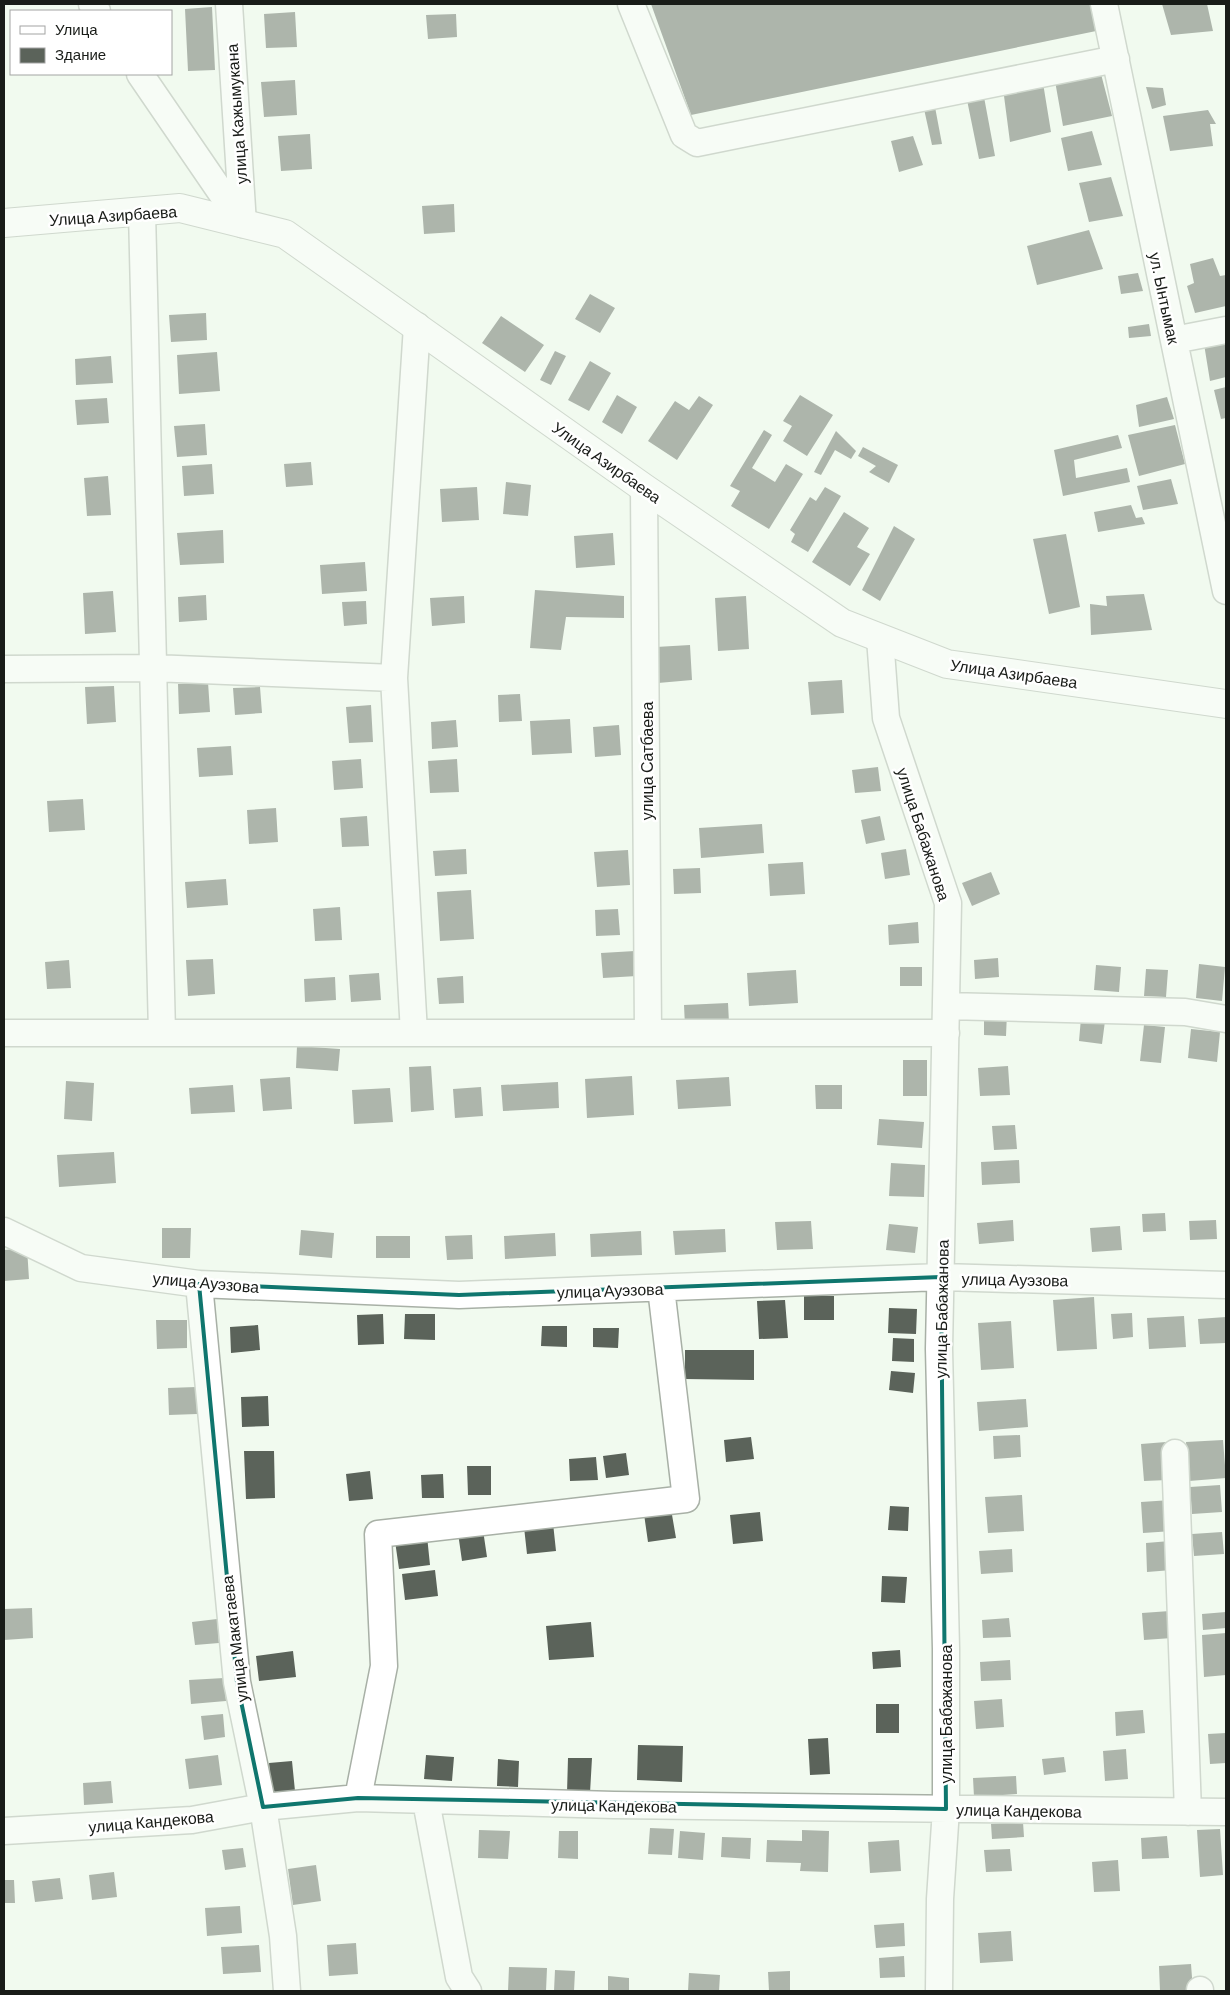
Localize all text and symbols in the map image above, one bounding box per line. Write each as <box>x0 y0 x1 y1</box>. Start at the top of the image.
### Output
legend <box>10 10 172 75</box>
text: Улица <box>55 20 98 38</box>
street label: улица Кажымукана <box>222 43 250 185</box>
text: Здание <box>55 45 106 63</box>
street label: Улица Азирбаева <box>48 201 178 229</box>
street label: ул. Ынтымак <box>1146 250 1184 347</box>
street label: Улица Азирбаева <box>549 417 665 507</box>
street label: Улица Азирбаева <box>949 655 1079 691</box>
street label: улица Сатбаева <box>637 702 656 820</box>
street label: улица Бабажанова <box>894 765 955 903</box>
street label: улица Бабажанова <box>930 1239 952 1379</box>
street label: улица Ауэзова <box>152 1268 260 1296</box>
street label: улица Ауэзова <box>961 1269 1069 1289</box>
street label: улица Ауэзова <box>556 1279 664 1301</box>
street label: улица Макатаева <box>217 1574 251 1704</box>
street label: улица Бабажанова <box>936 1644 955 1783</box>
street label: улица Кандекова <box>551 1794 677 1816</box>
street label: улица Кандекова <box>956 1799 1082 1821</box>
street label: улица Кандекова <box>88 1806 215 1836</box>

